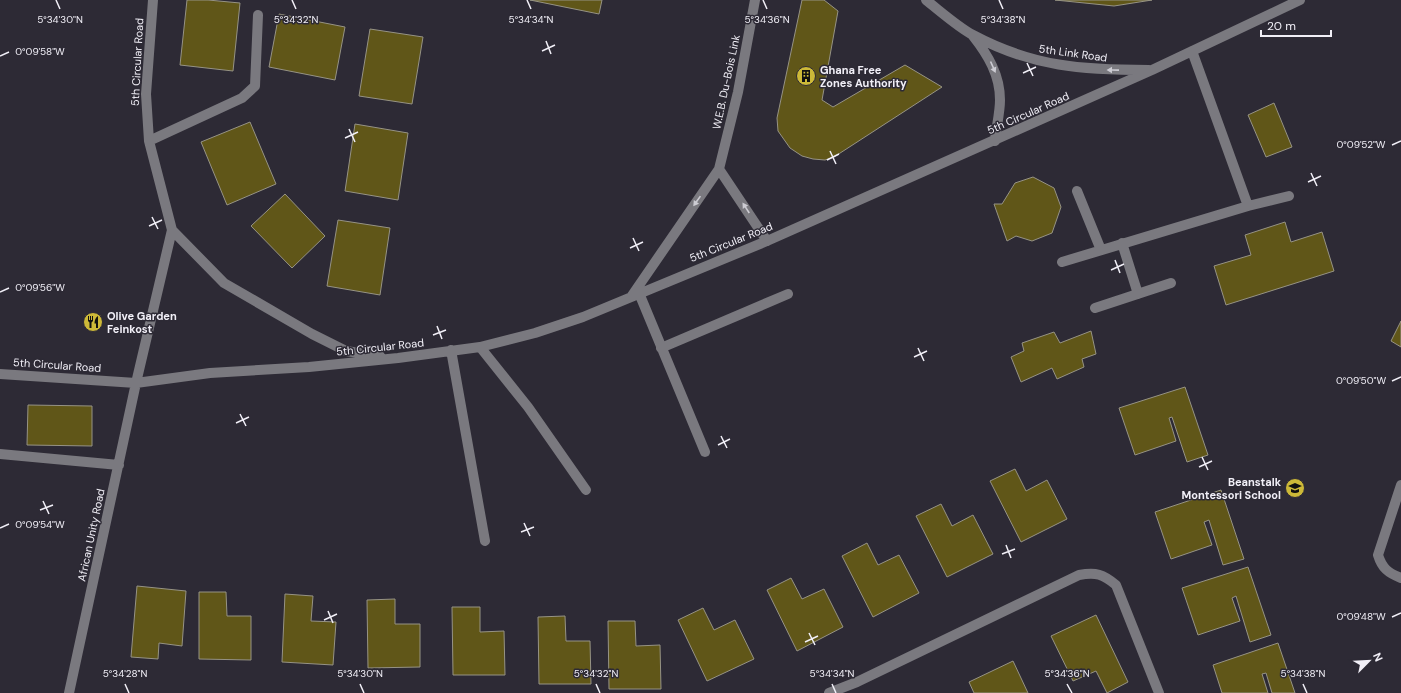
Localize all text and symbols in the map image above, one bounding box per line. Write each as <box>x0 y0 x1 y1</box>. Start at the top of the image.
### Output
scale bar <box>1261 12 1331 38</box>
text: 5°34'30"N <box>37 13 83 26</box>
text: 5°34'32"N <box>274 13 318 26</box>
text: 5°34'34"N <box>509 13 554 26</box>
text: 5°34'36"N <box>744 13 790 26</box>
text: 5°34'38"N <box>981 13 1026 26</box>
street label: 5th Circular Road <box>128 17 146 106</box>
text: 20 m <box>1267 18 1296 34</box>
street label: W.E.B. Du-Bois Link <box>709 33 743 131</box>
street label: 5th Link Road <box>1038 41 1108 65</box>
text: 0°09'58"W <box>15 45 65 58</box>
one-way arrow <box>990 61 996 73</box>
place label: Ghana Free Zones Authority <box>820 63 907 90</box>
building icon: Ghana Free Zones Authority <box>795 65 817 87</box>
one-way arrow <box>1106 67 1119 73</box>
street label: 5th Circular Road <box>985 89 1071 137</box>
text: 0°09'52"W <box>1337 138 1386 151</box>
one-way arrow <box>693 195 701 206</box>
one-way arrow <box>742 203 749 214</box>
street label: 5th Circular Road <box>687 219 775 265</box>
text: 0°09'56"W <box>15 281 65 294</box>
place label: Olive Garden Feinkost <box>107 309 177 336</box>
restaurant icon: Olive Garden Feinkost <box>82 311 104 333</box>
street label: 5th Circular Road <box>335 335 425 359</box>
street label: 5th Circular Road <box>12 355 102 375</box>
text: 0°09'50"W <box>1336 374 1386 387</box>
place label: Beanstalk Montessori School <box>1182 475 1282 502</box>
school or university icon: Beanstalk Montessori School <box>1284 477 1306 499</box>
street label: African Unity Road <box>74 487 108 583</box>
text: 0°09'54"W <box>15 518 65 531</box>
text: 0°09'48"W <box>1336 610 1386 623</box>
north arrow <box>1349 641 1389 681</box>
text: N <box>1370 650 1386 663</box>
text: 5°34'28"N <box>103 667 147 680</box>
text: 5°34'30"N <box>337 667 383 680</box>
text: 5°34'32"N <box>574 667 618 680</box>
text: 5°34'34"N <box>810 667 855 680</box>
text: 5°34'36"N <box>1044 667 1090 680</box>
text: 5°34'38"N <box>1281 667 1326 680</box>

